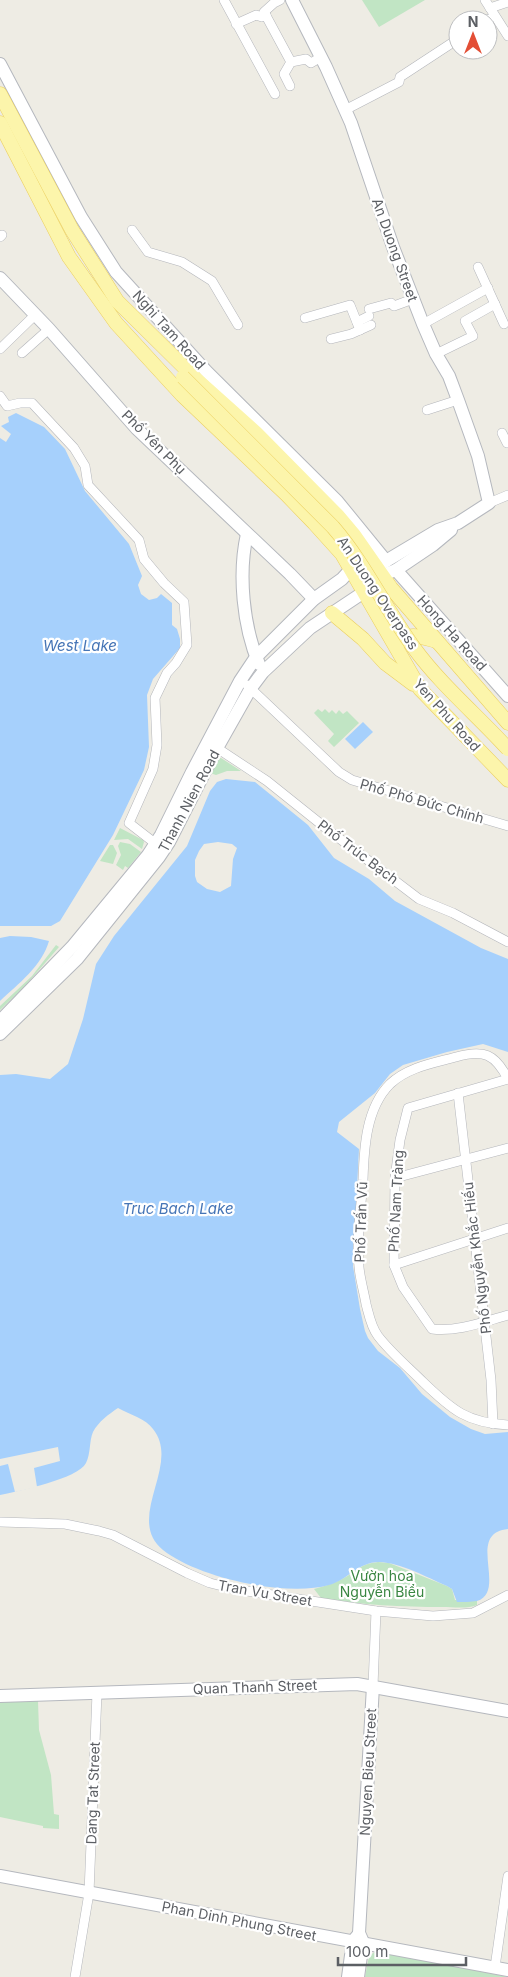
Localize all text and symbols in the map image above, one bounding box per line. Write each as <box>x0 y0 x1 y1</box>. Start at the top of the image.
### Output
north arrow <box>448 10 498 60</box>
text: N <box>468 13 478 30</box>
street label: An Duong Street <box>369 196 422 304</box>
street label: Nghi Tam Road <box>129 287 209 373</box>
street label: Phố Yên Phụ <box>119 406 190 477</box>
street label: An Duong Overpass <box>334 533 423 653</box>
street label: Hong Ha Road <box>414 591 491 674</box>
water label: West Lake <box>43 636 117 655</box>
street label: Yen Phu Road <box>410 675 484 755</box>
street label: Thanh Nien Road <box>154 747 223 855</box>
street label: Phố Phó Đức Chính <box>358 775 486 826</box>
street label: Phố Trúc Bạch <box>315 816 402 887</box>
street label: Phố Nam Tràng <box>384 1149 407 1253</box>
street label: Phố Trấn Vũ <box>351 1181 370 1263</box>
street label: Phố Nguyễn Khắc Hiếu <box>459 1181 494 1335</box>
water label: Truc Bach Lake <box>122 1199 234 1218</box>
park label: Vườn hoa Nguyễn Biểu <box>340 1567 424 1600</box>
street label: Tran Vu Street <box>217 1576 314 1609</box>
street label: Quan Thanh Street <box>193 1676 318 1697</box>
street label: Nguyen Bieu Street <box>356 1707 379 1836</box>
street label: Dang Tat Street <box>82 1741 103 1845</box>
street label: Phan Dinh Phung Street <box>160 1897 318 1944</box>
scale bar <box>338 1934 466 1966</box>
text: 100 m <box>346 1942 388 1961</box>

